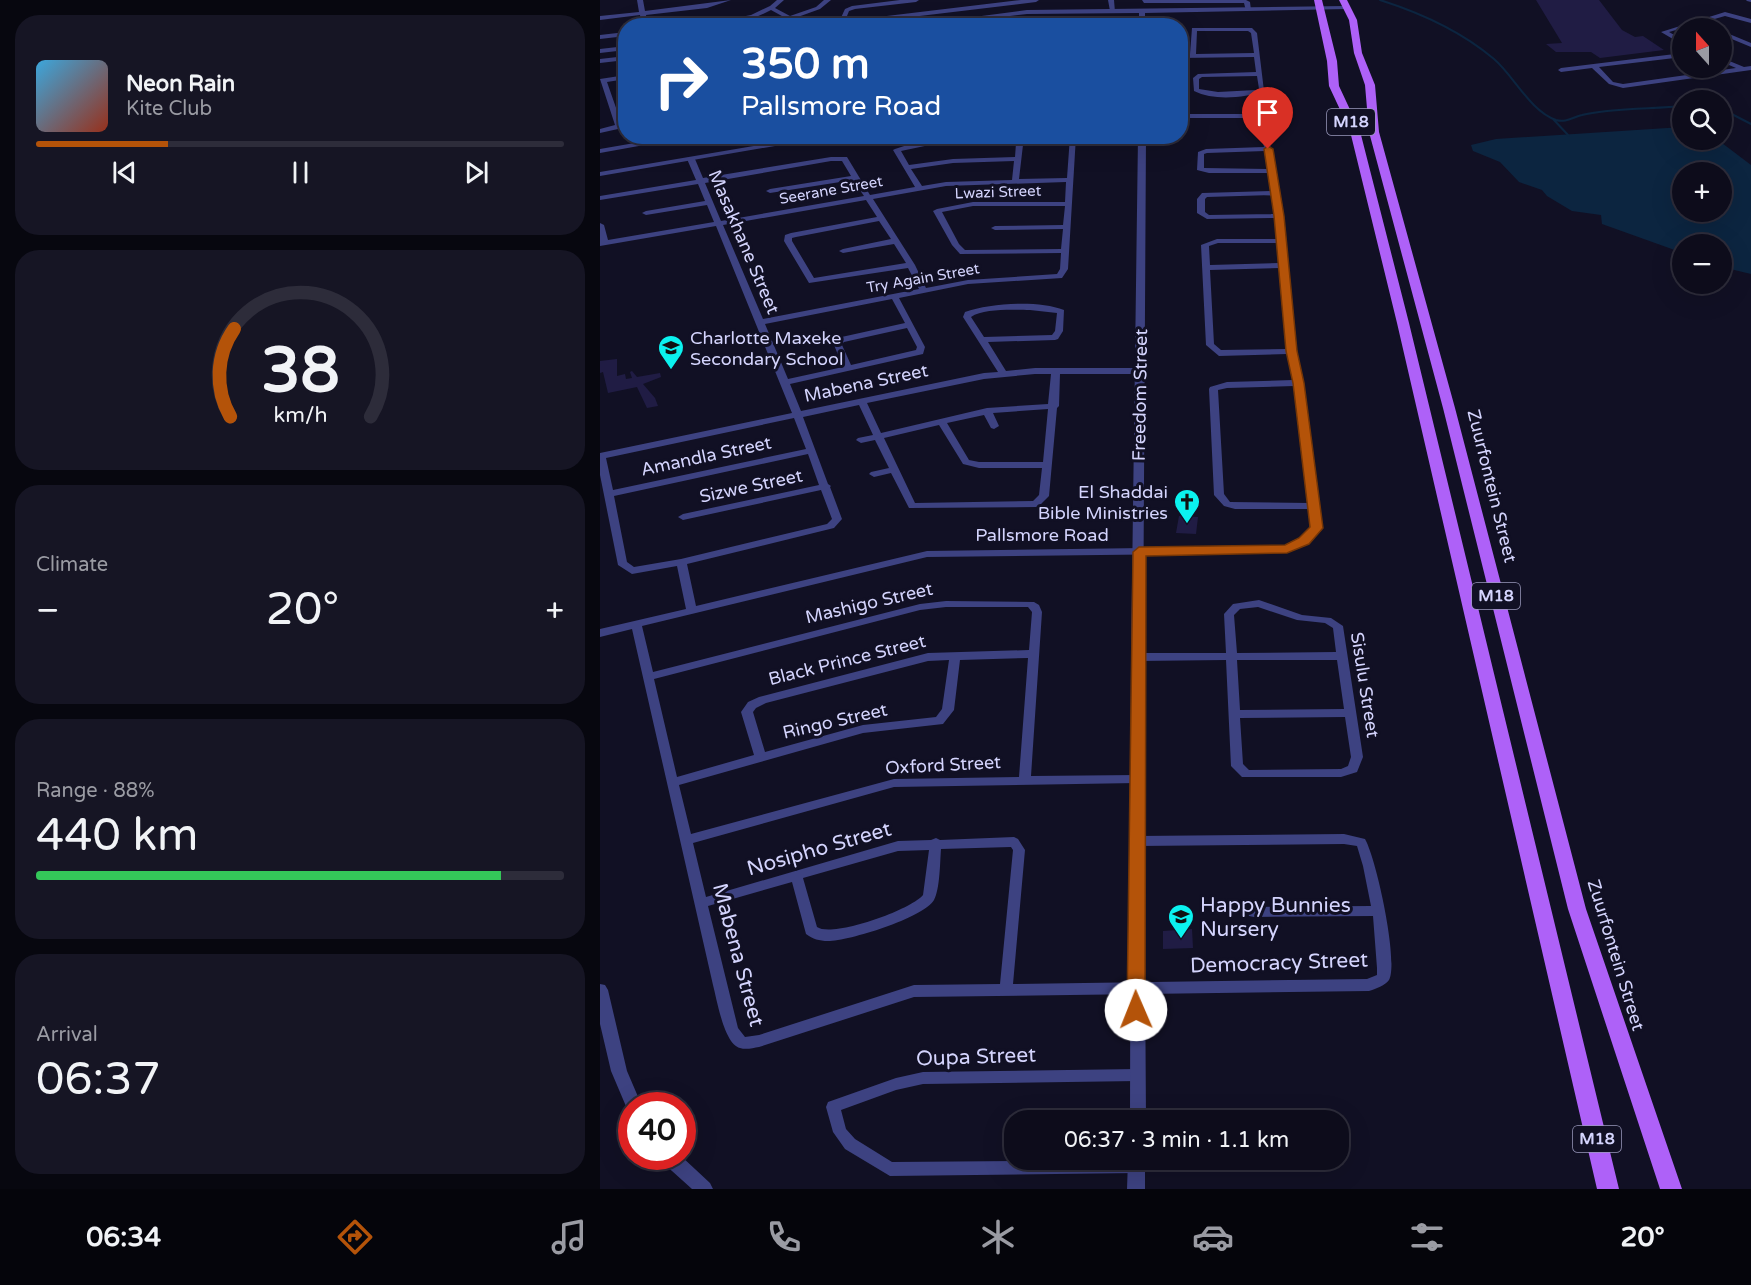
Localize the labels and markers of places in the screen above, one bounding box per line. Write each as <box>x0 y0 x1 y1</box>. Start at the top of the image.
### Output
pin <box>1242 87 1293 149</box>
place label: Charlotte Maxeke Secondary School <box>690 327 843 370</box>
school or university icon: Charlotte Maxeke Secondary School <box>656 333 686 371</box>
place label: El Shaddai Bible Ministries <box>1038 481 1168 524</box>
church icon: El Shaddai Bible Ministries <box>1172 487 1202 525</box>
place label: Happy Bunnies Nursery <box>1200 893 1351 942</box>
school or university icon: Happy Bunnies Nursery <box>1166 902 1196 940</box>

